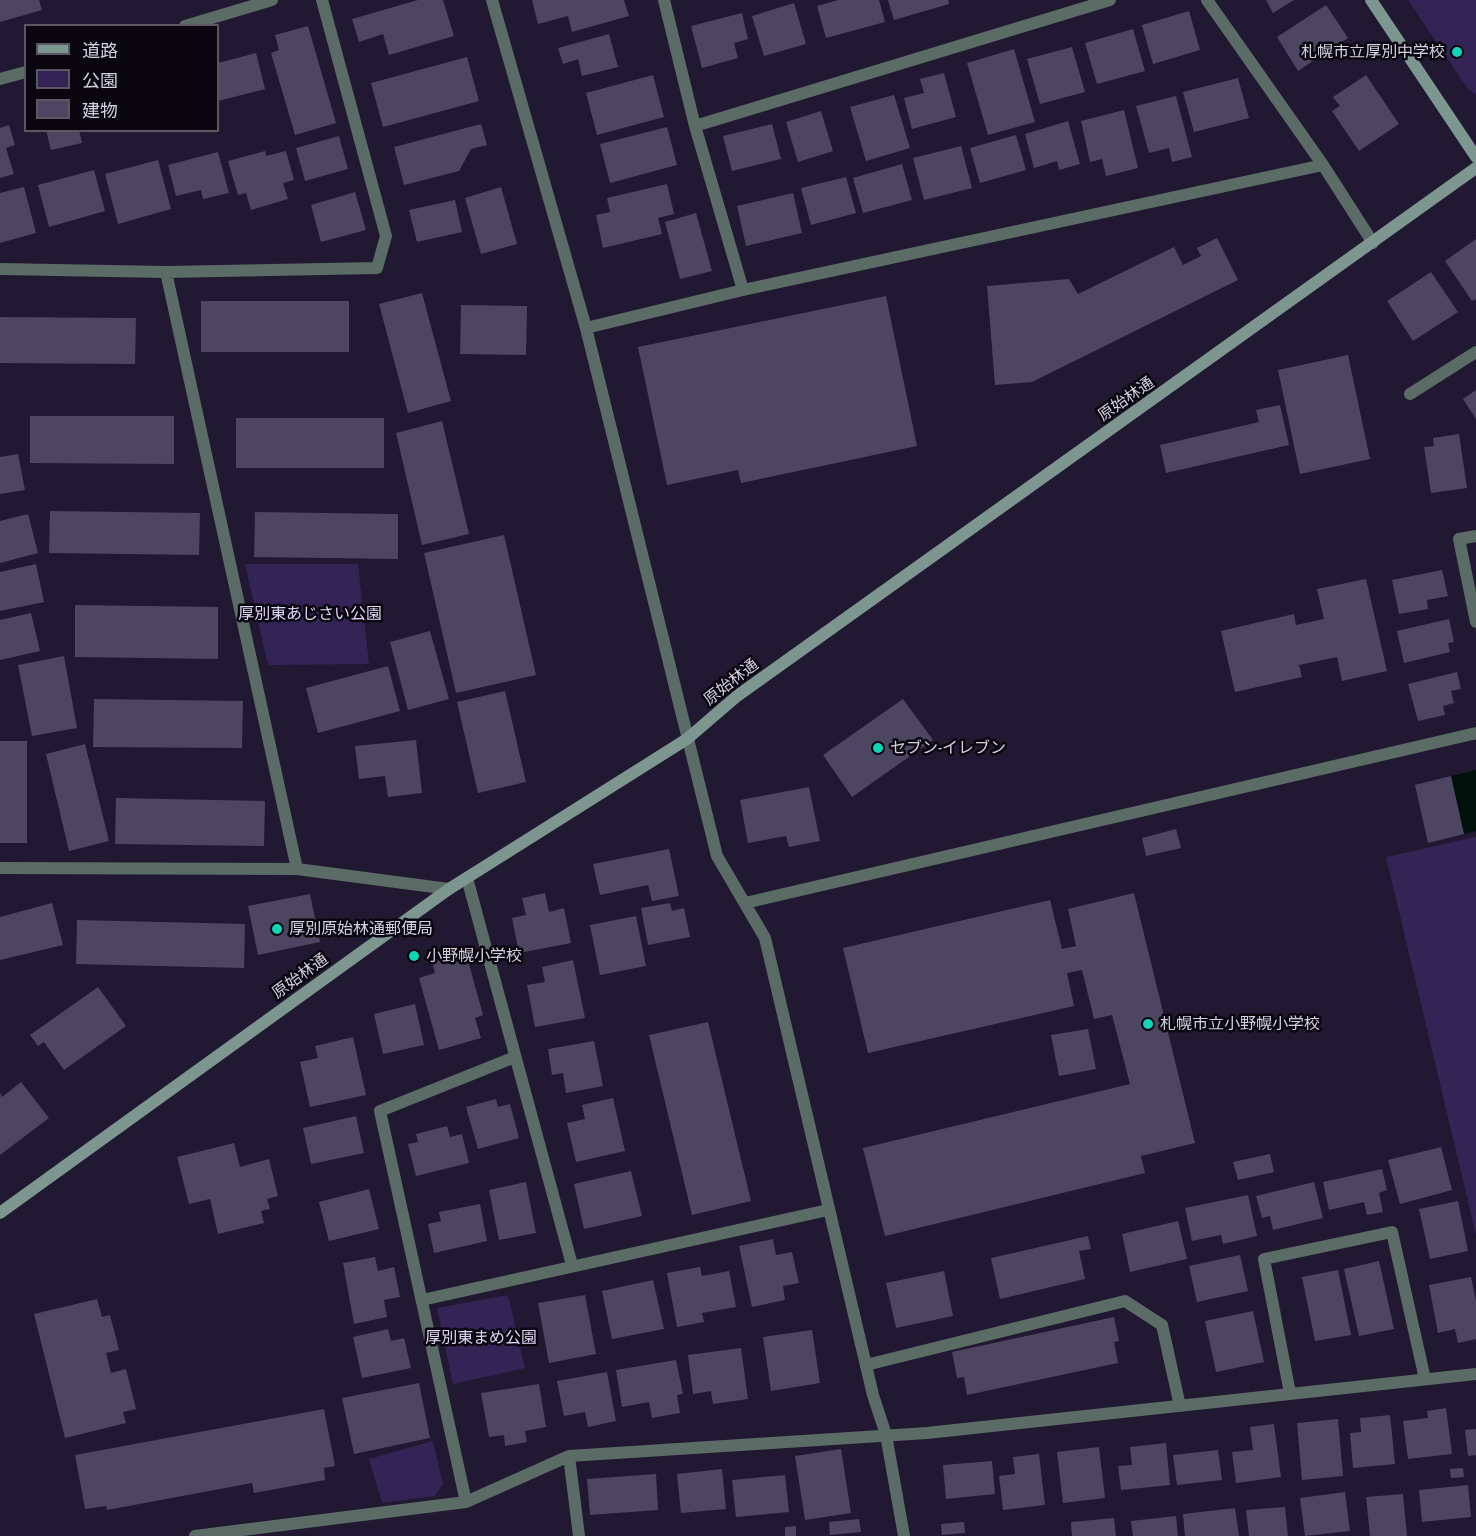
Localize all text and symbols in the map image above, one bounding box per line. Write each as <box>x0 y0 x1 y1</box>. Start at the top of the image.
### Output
legend <box>24 24 219 132</box>
text: 道路 <box>82 40 118 61</box>
place label: 札幌市立厚別中学校 <box>1301 42 1445 62</box>
marker: 札幌市立厚別中学校 <box>1450 45 1464 59</box>
text: 公園 <box>82 70 118 91</box>
text: 建物 <box>82 100 118 121</box>
street label: 原始林通 <box>1094 373 1158 425</box>
park label: 厚別東あじさい公園 <box>238 604 382 624</box>
street label: 原始林通 <box>700 655 762 709</box>
place label: セブン-イレブン <box>890 738 1006 758</box>
marker: セブン-イレブン <box>871 741 885 755</box>
place label: 厚別原始林通郵便局 <box>289 919 433 939</box>
marker: 厚別原始林通郵便局 <box>270 922 284 936</box>
place label: 小野幌小学校 <box>426 946 522 966</box>
street label: 原始林通 <box>268 949 332 1003</box>
marker: 小野幌小学校 <box>407 949 421 963</box>
place label: 札幌市立小野幌小学校 <box>1160 1014 1320 1034</box>
marker: 札幌市立小野幌小学校 <box>1141 1017 1155 1031</box>
park label: 厚別東まめ公園 <box>425 1328 537 1348</box>

